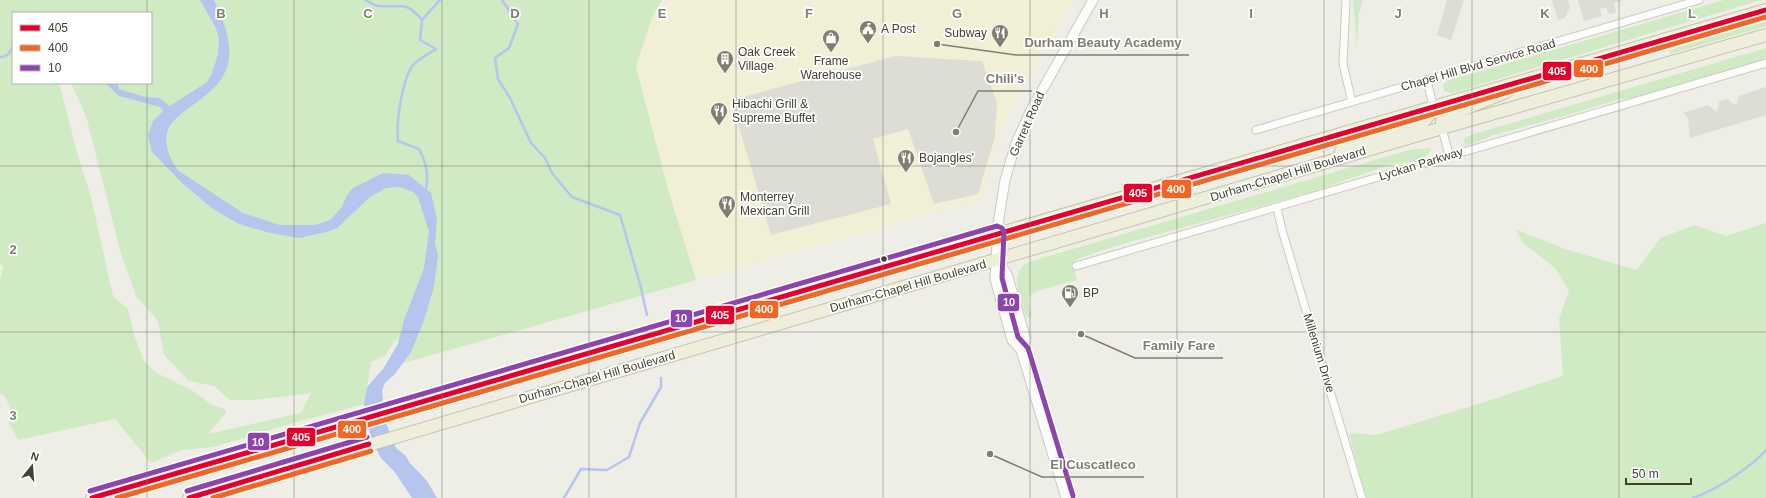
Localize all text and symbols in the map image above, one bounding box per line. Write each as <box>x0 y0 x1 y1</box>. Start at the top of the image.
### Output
text: B <box>216 6 226 21</box>
text: C <box>363 6 373 21</box>
text: D <box>510 6 520 21</box>
text: E <box>658 6 667 21</box>
text: F <box>805 6 813 21</box>
text: G <box>952 6 962 21</box>
text: H <box>1099 6 1109 21</box>
text: I <box>1249 6 1253 21</box>
text: J <box>1394 6 1402 21</box>
text: K <box>1540 6 1550 21</box>
text: L <box>1688 6 1696 21</box>
legend <box>12 12 152 84</box>
public building icon: A Post <box>858 19 878 44</box>
text: 405 <box>48 21 68 35</box>
place label: A Post <box>881 22 916 36</box>
restaurant icon: Subway <box>990 23 1010 48</box>
place label: Subway <box>944 26 987 40</box>
shop icon: Frame Warehouse <box>821 28 841 53</box>
callout: Durham Beauty Academy <box>1016 30 1189 55</box>
text: Durham Beauty Academy <box>1024 35 1182 50</box>
street label: Chapel Hill Blvd Service Road <box>1399 36 1557 94</box>
text: 400 <box>48 41 68 55</box>
place label: Oak Creek Village <box>738 45 796 73</box>
building icon: Oak Creek Village <box>715 49 735 74</box>
place label: Frame Warehouse <box>801 54 862 82</box>
line badge: 400 <box>1573 59 1604 78</box>
text: 10 <box>48 61 62 75</box>
line badge: 405 <box>1542 61 1572 81</box>
text: 400 <box>1580 63 1598 75</box>
text: 405 <box>1548 65 1566 77</box>
callout: Chili's <box>978 66 1032 91</box>
text: Chili's <box>986 71 1024 86</box>
street label: Garrett Road <box>1006 89 1048 159</box>
place label: Hibachi Grill & Supreme Buffet <box>732 97 816 125</box>
restaurant icon: Hibachi Grill & Supreme Buffet <box>709 101 729 126</box>
street label: Durham-Chapel Hill Boulevard <box>1208 144 1368 204</box>
street label: Lyckan Parkway <box>1377 145 1465 183</box>
restaurant icon: Bojangles' <box>896 148 916 173</box>
place label: Bojangles' <box>919 151 974 165</box>
line badge: 400 <box>1161 179 1192 199</box>
line badge: 405 <box>1123 183 1153 203</box>
text: 400 <box>1167 183 1185 195</box>
text: 405 <box>1129 187 1147 199</box>
place label: Monterrey Mexican Grill <box>740 190 809 218</box>
restaurant icon: Monterrey Mexican Grill <box>717 194 737 219</box>
text: 2 <box>9 242 17 257</box>
unlabelled marker <box>879 254 889 264</box>
street label: Durham-Chapel Hill Boulevard <box>828 257 988 315</box>
fuel station icon: BP <box>1060 283 1080 308</box>
place label: BP <box>1083 286 1099 300</box>
line badge: 10 <box>997 293 1020 312</box>
text: 10 <box>1003 296 1015 308</box>
line badge: 400 <box>749 300 779 319</box>
text: 400 <box>755 303 773 315</box>
line badge: 405 <box>705 305 735 325</box>
line badge: 10 <box>670 309 693 328</box>
text: 405 <box>711 309 729 321</box>
text: 10 <box>675 312 687 324</box>
street label: Millenium Drive <box>1300 312 1338 395</box>
callout: Family Fare <box>1135 333 1223 358</box>
text: Family Fare <box>1143 338 1215 353</box>
street label: Durham-Chapel Hill Boulevard <box>517 348 677 406</box>
text: 3 <box>9 408 17 423</box>
line badge: 400 <box>337 420 367 439</box>
text: 400 <box>343 423 361 435</box>
line badge: 405 <box>286 427 316 447</box>
text: 405 <box>292 431 310 443</box>
line badge: 10 <box>247 432 270 451</box>
text: 10 <box>252 436 264 448</box>
north arrow <box>12 446 52 486</box>
text: N <box>29 450 41 463</box>
callout: El Cuscatleco <box>1042 452 1144 477</box>
text: El Cuscatleco <box>1050 457 1136 472</box>
scale bar <box>1626 460 1691 486</box>
text: 50 m <box>1632 467 1659 481</box>

